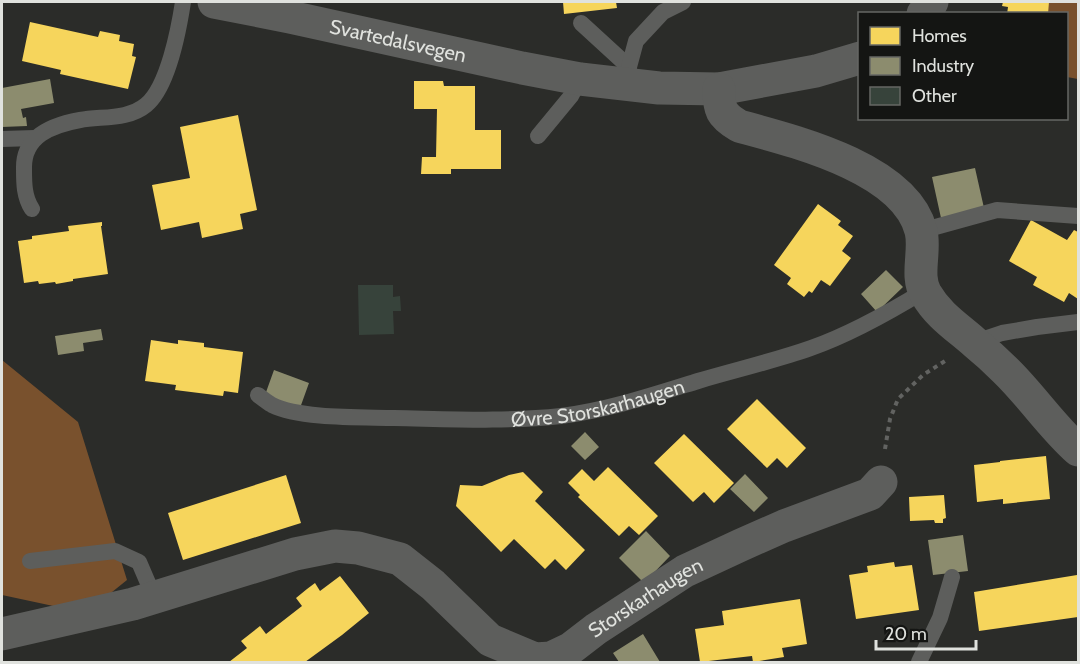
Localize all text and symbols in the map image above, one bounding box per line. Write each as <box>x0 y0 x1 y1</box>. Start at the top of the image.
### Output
legend <box>858 12 1068 120</box>
street label: Svartedalsvegen <box>327 14 468 67</box>
text: Homes <box>912 25 967 47</box>
text: Industry <box>912 55 974 77</box>
text: Other <box>912 85 957 107</box>
street label: Øvre Storskarhaugen <box>510 374 687 431</box>
street label: Storskarhaugen <box>583 553 706 643</box>
scale bar <box>876 613 976 651</box>
text: 20 m <box>885 623 927 645</box>

